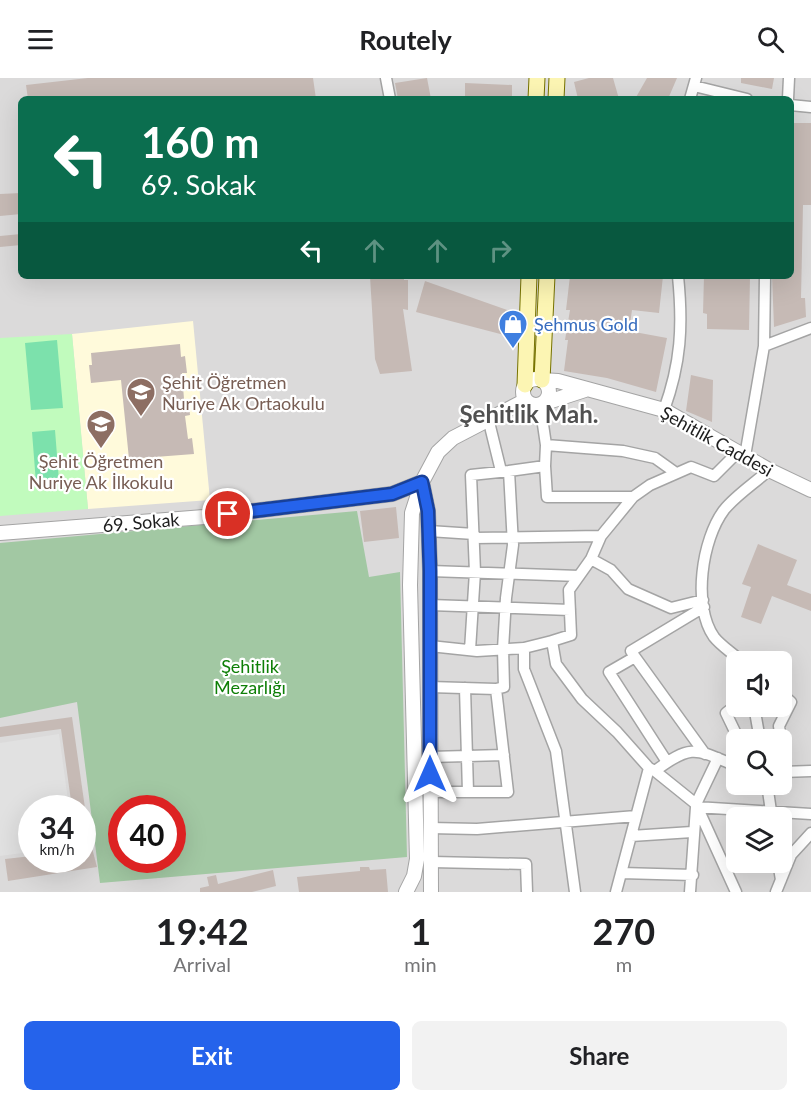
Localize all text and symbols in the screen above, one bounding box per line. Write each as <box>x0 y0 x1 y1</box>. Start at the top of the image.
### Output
icon: menu <box>24 23 57 56</box>
text: Routely <box>359 23 452 56</box>
icon: search <box>754 23 787 56</box>
text: 160 m <box>141 117 259 167</box>
icon: left <box>42 120 120 198</box>
text: 69. Sokak <box>141 168 256 201</box>
icon: left <box>295 234 328 267</box>
icon: ahead <box>358 234 391 267</box>
icon: ahead <box>421 234 454 267</box>
icon: right <box>484 234 517 267</box>
shop icon: Şehmus Gold <box>497 308 529 350</box>
place label: Şehmus Gold <box>534 313 638 335</box>
place label: Şehit Öğretmen Nuriye Ak Ortaokulu <box>162 371 325 414</box>
school or university icon: Şehit Öğretmen Nuriye Ak Ortaokulu <box>125 376 157 418</box>
district label: Şehitlik Mah. <box>459 399 599 428</box>
street label: Şehitlik Caddesi <box>657 401 777 481</box>
school or university icon: Şehit Öğretmen Nuriye Ak İlkokulu <box>85 408 117 450</box>
place label: Şehit Öğretmen Nuriye Ak İlkokulu <box>29 450 173 493</box>
pin <box>202 488 253 539</box>
icon: arrive <box>211 497 244 530</box>
street label: 69. Sokak <box>102 508 181 536</box>
map controls <box>726 651 792 873</box>
button: sound <box>726 651 792 717</box>
park label: Şehitlik Mezarlığı <box>214 655 286 698</box>
button: search <box>726 729 792 795</box>
position arrow <box>398 742 462 806</box>
speed limit sign: 40 <box>108 795 186 873</box>
button: layers <box>726 807 792 873</box>
text: 34 <box>40 809 74 845</box>
text: km/h <box>39 840 75 858</box>
text: 19:42 <box>156 909 249 953</box>
text: 1 <box>410 909 431 953</box>
text: 270 <box>593 909 655 953</box>
text: Arrival <box>173 952 231 976</box>
text: min <box>404 952 437 976</box>
text: m <box>616 952 632 976</box>
button: Exit <box>24 1021 400 1090</box>
button: Share <box>412 1021 787 1090</box>

